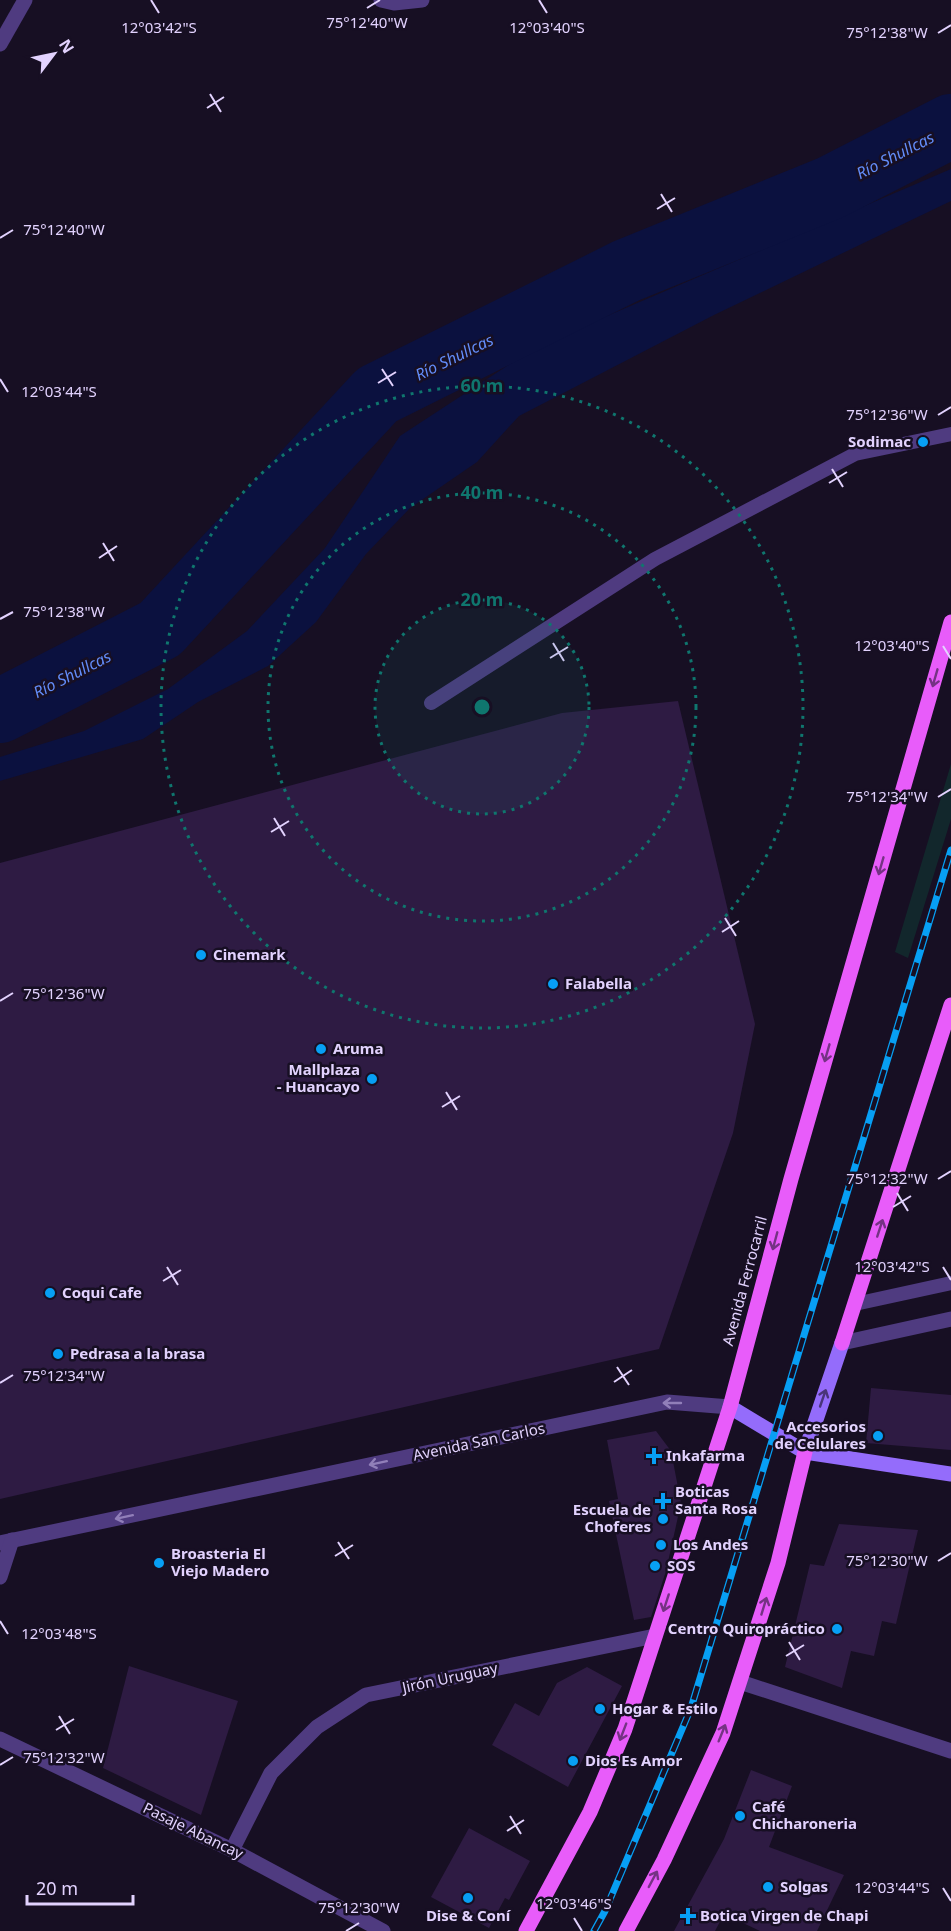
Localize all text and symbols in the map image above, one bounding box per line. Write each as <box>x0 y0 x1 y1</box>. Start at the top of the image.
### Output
text: 75°12'40"W <box>326 12 408 32</box>
text: 12°03'42"S <box>121 17 197 37</box>
text: 12°03'40"S <box>509 17 585 37</box>
text: 75°12'38"W <box>846 22 928 42</box>
north arrow <box>24 24 84 84</box>
text: N <box>54 35 79 57</box>
water label: Río Shullcas <box>852 126 938 184</box>
text: 75°12'40"W <box>23 219 105 239</box>
water label: Río Shullcas <box>411 329 497 385</box>
text: 60 m <box>461 373 503 397</box>
text: 12°03'44"S <box>21 381 97 401</box>
text: 75°12'36"W <box>846 404 928 424</box>
place label: Sodimac <box>848 431 911 451</box>
marker: Sodimac <box>916 435 930 449</box>
text: 40 m <box>461 480 503 504</box>
text: 20 m <box>461 587 503 611</box>
text: 75°12'38"W <box>23 601 105 621</box>
text: 12°03'40"S <box>854 635 930 655</box>
water label: Río Shullcas <box>29 645 115 703</box>
one-way arrow <box>929 669 940 688</box>
centre of rings <box>472 697 492 717</box>
text: 75°12'34"W <box>846 786 928 806</box>
one-way arrow <box>875 856 886 875</box>
place label: Cinemark <box>213 944 286 964</box>
marker: Cinemark <box>194 948 208 962</box>
place label: Falabella <box>565 973 632 993</box>
marker: Falabella <box>546 977 560 991</box>
text: 75°12'36"W <box>23 983 105 1003</box>
place label: Aruma <box>333 1038 383 1058</box>
marker: Aruma <box>314 1042 328 1056</box>
one-way arrow <box>821 1043 832 1062</box>
place label: Mallplaza - Huancayo <box>277 1059 360 1096</box>
marker: Mallplaza - Huancayo <box>365 1072 379 1086</box>
text: 75°12'32"W <box>846 1168 928 1188</box>
street label: Avenida Ferrocarril <box>717 1214 771 1348</box>
one-way arrow <box>875 1219 886 1238</box>
one-way arrow <box>768 1231 780 1250</box>
text: 12°03'42"S <box>854 1256 930 1276</box>
place label: Coqui Cafe <box>62 1282 142 1302</box>
marker: Coqui Cafe <box>43 1286 57 1300</box>
place label: Pedrasa a la brasa <box>70 1343 205 1363</box>
marker: Pedrasa a la brasa <box>51 1347 65 1361</box>
text: 75°12'34"W <box>23 1365 105 1385</box>
one-way arrow <box>819 1389 830 1408</box>
one-way arrow <box>662 1397 682 1409</box>
place label: Accesorios de Celulares <box>775 1416 866 1453</box>
street label: Avenida San Carlos <box>411 1417 547 1465</box>
marker: Accesorios de Celulares <box>871 1429 885 1443</box>
place label: Inkafarma <box>666 1445 745 1465</box>
marker: Inkafarma <box>647 1449 661 1463</box>
one-way arrow <box>369 1458 388 1469</box>
place label: Boticas Santa Rosa <box>675 1481 757 1518</box>
marker: Boticas Santa Rosa <box>656 1494 670 1508</box>
place label: Escuela de Choferes <box>573 1499 651 1536</box>
one-way arrow <box>115 1512 135 1523</box>
marker: Escuela de Choferes <box>656 1512 670 1526</box>
place label: Los Andes <box>673 1534 748 1554</box>
marker: Los Andes <box>654 1538 668 1552</box>
place label: Broasteria El Viejo Madero <box>171 1543 269 1580</box>
text: 75°12'30"W <box>846 1550 928 1570</box>
place label: SOS <box>667 1555 695 1575</box>
marker: Broasteria El Viejo Madero <box>152 1556 166 1570</box>
marker: SOS <box>648 1559 662 1573</box>
one-way arrow <box>660 1593 671 1612</box>
one-way arrow <box>759 1597 770 1616</box>
place label: Centro Quiropráctico <box>668 1618 825 1638</box>
marker: Centro Quiropráctico <box>830 1622 844 1636</box>
text: 12°03'48"S <box>21 1623 97 1643</box>
street label: Jirón Uruguay <box>398 1657 500 1697</box>
place label: Hogar & Estilo <box>612 1698 718 1718</box>
marker: Hogar & Estilo <box>593 1702 607 1716</box>
one-way arrow <box>617 1722 628 1740</box>
one-way arrow <box>717 1725 728 1743</box>
text: 75°12'32"W <box>23 1747 105 1767</box>
place label: Dios Es Amor <box>585 1750 682 1770</box>
marker: Dios Es Amor <box>566 1754 580 1768</box>
place label: Café Chicharoneria <box>752 1796 857 1833</box>
street label: Pasaje Abancay <box>140 1797 247 1863</box>
marker: Café Chicharoneria <box>733 1809 747 1823</box>
scale bar <box>27 1868 134 1906</box>
one-way arrow <box>648 1871 660 1889</box>
text: 20 m <box>36 1876 78 1900</box>
place label: Solgas <box>780 1876 828 1896</box>
text: 12°03'44"S <box>854 1877 930 1897</box>
marker: Solgas <box>761 1880 775 1894</box>
marker: Dise & Coní <box>461 1891 475 1905</box>
text: 12°03'46"S <box>536 1893 612 1913</box>
text: 75°12'30"W <box>318 1897 400 1917</box>
place label: Dise & Coní <box>426 1905 512 1925</box>
place label: Botica Virgen de Chapi <box>700 1905 869 1925</box>
marker: Botica Virgen de Chapi <box>681 1909 695 1923</box>

